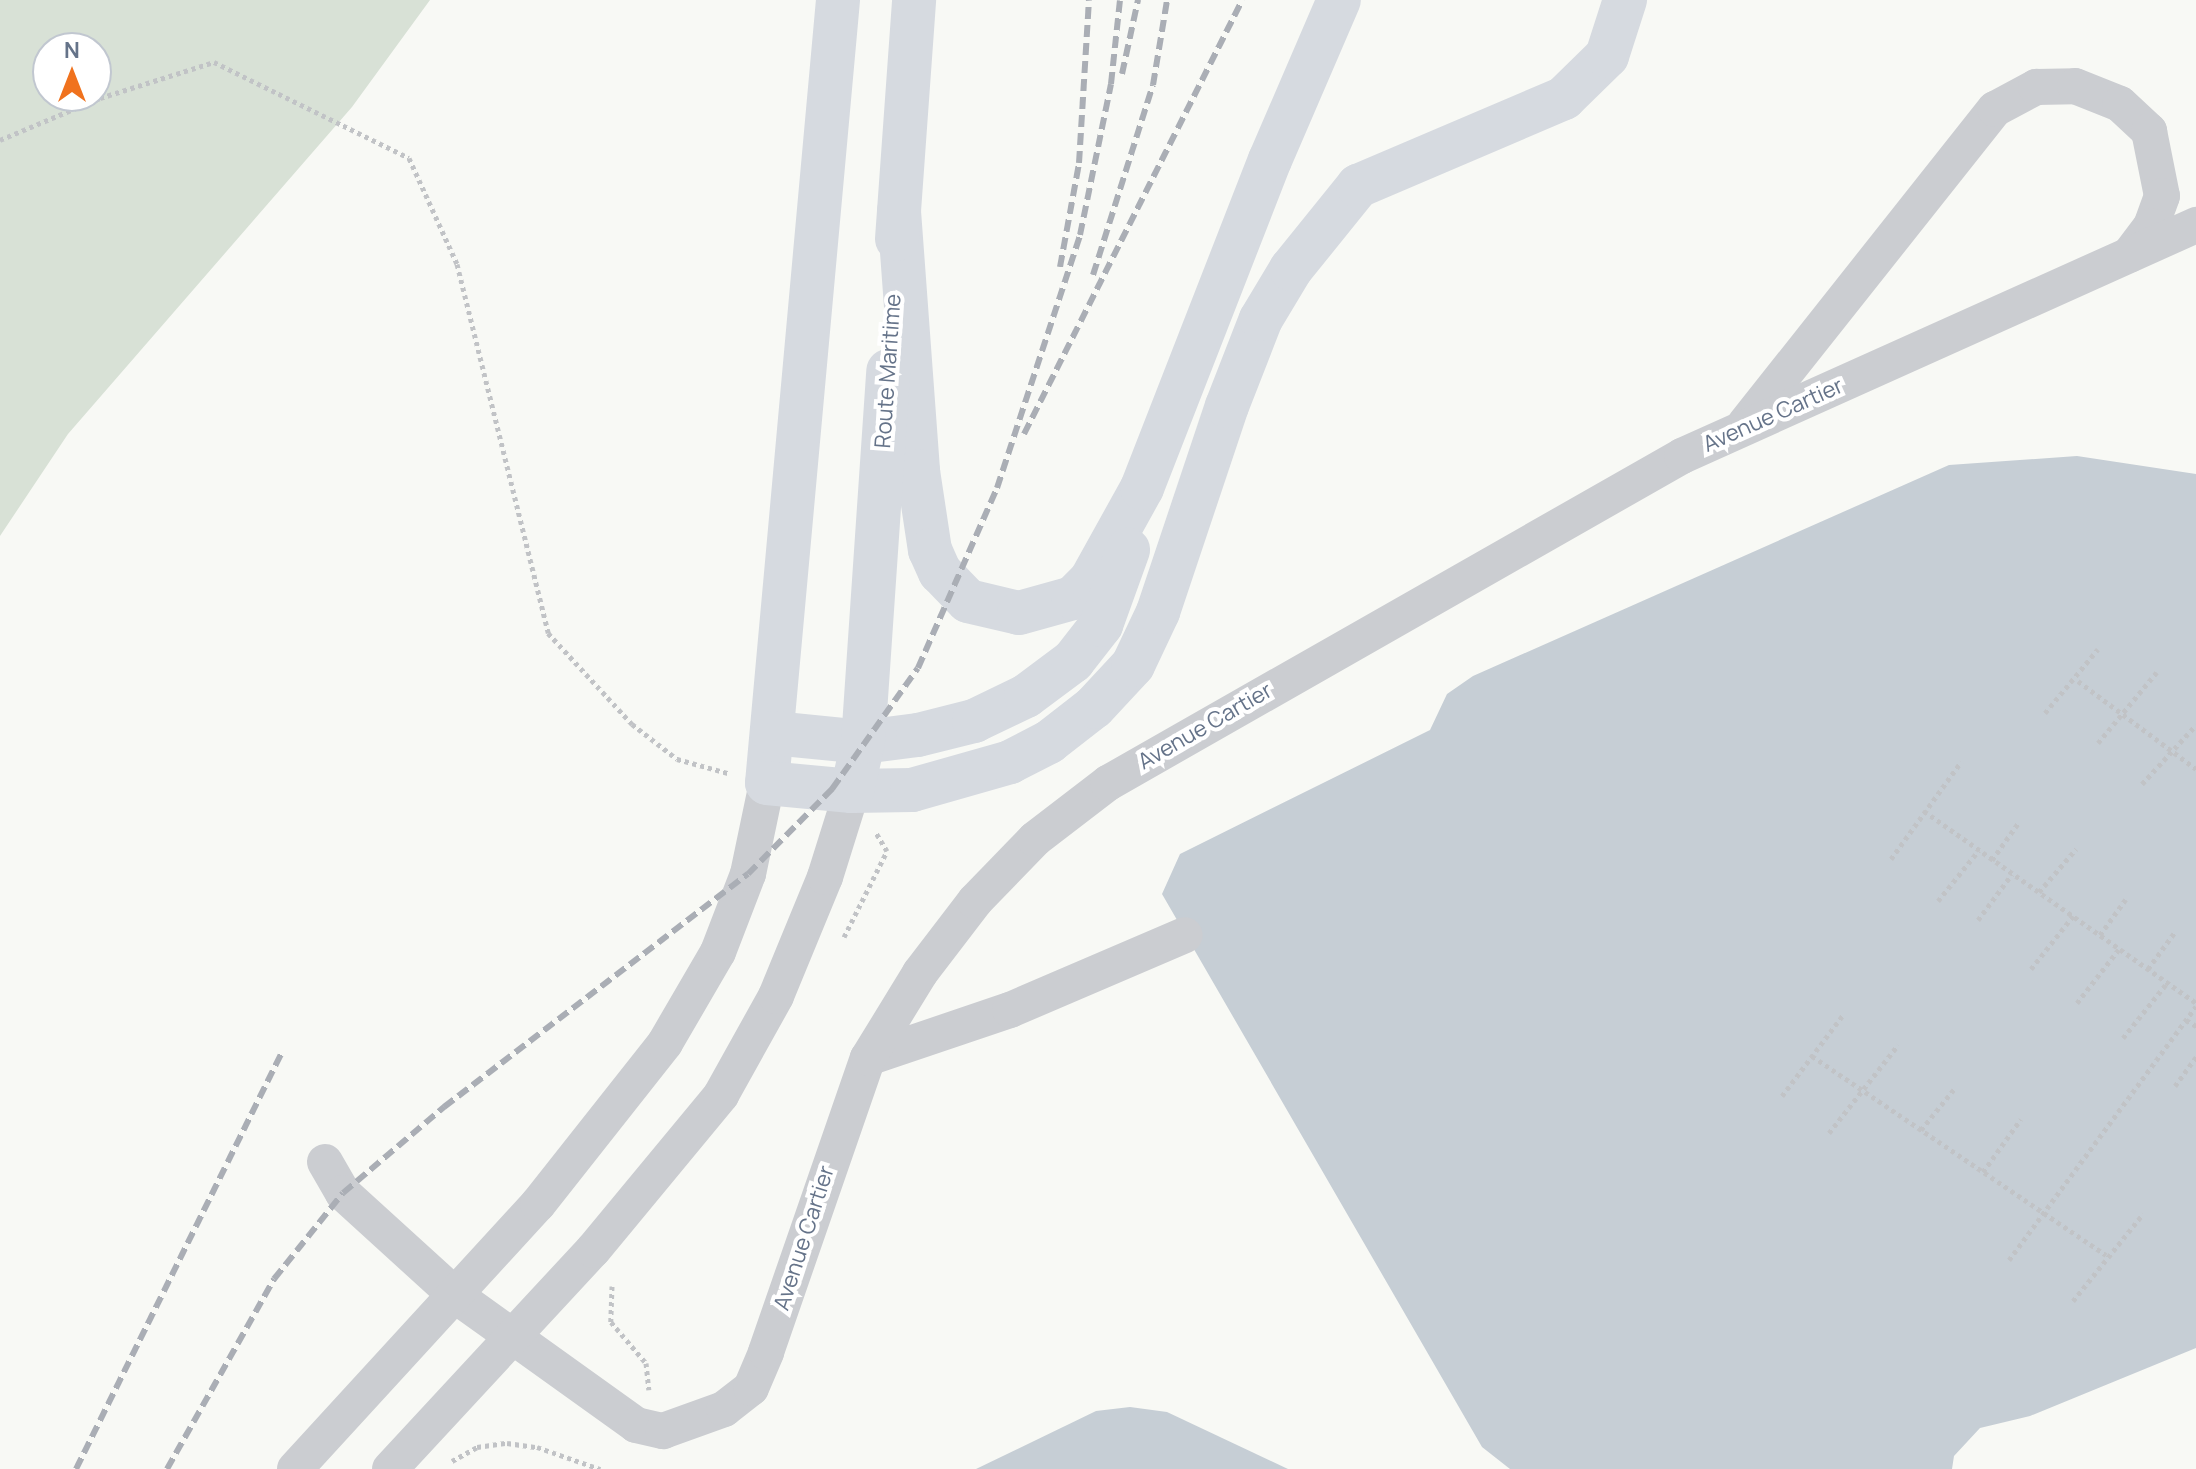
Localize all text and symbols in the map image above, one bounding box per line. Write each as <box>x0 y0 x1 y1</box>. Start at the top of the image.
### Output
north arrow <box>32 32 112 112</box>
text: N <box>64 35 80 65</box>
street label: Route Maritime <box>869 293 907 449</box>
street label: Avenue Cartier <box>1699 372 1847 458</box>
street label: Avenue Cartier <box>1133 677 1277 775</box>
street label: Avenue Cartier <box>768 1162 840 1314</box>

